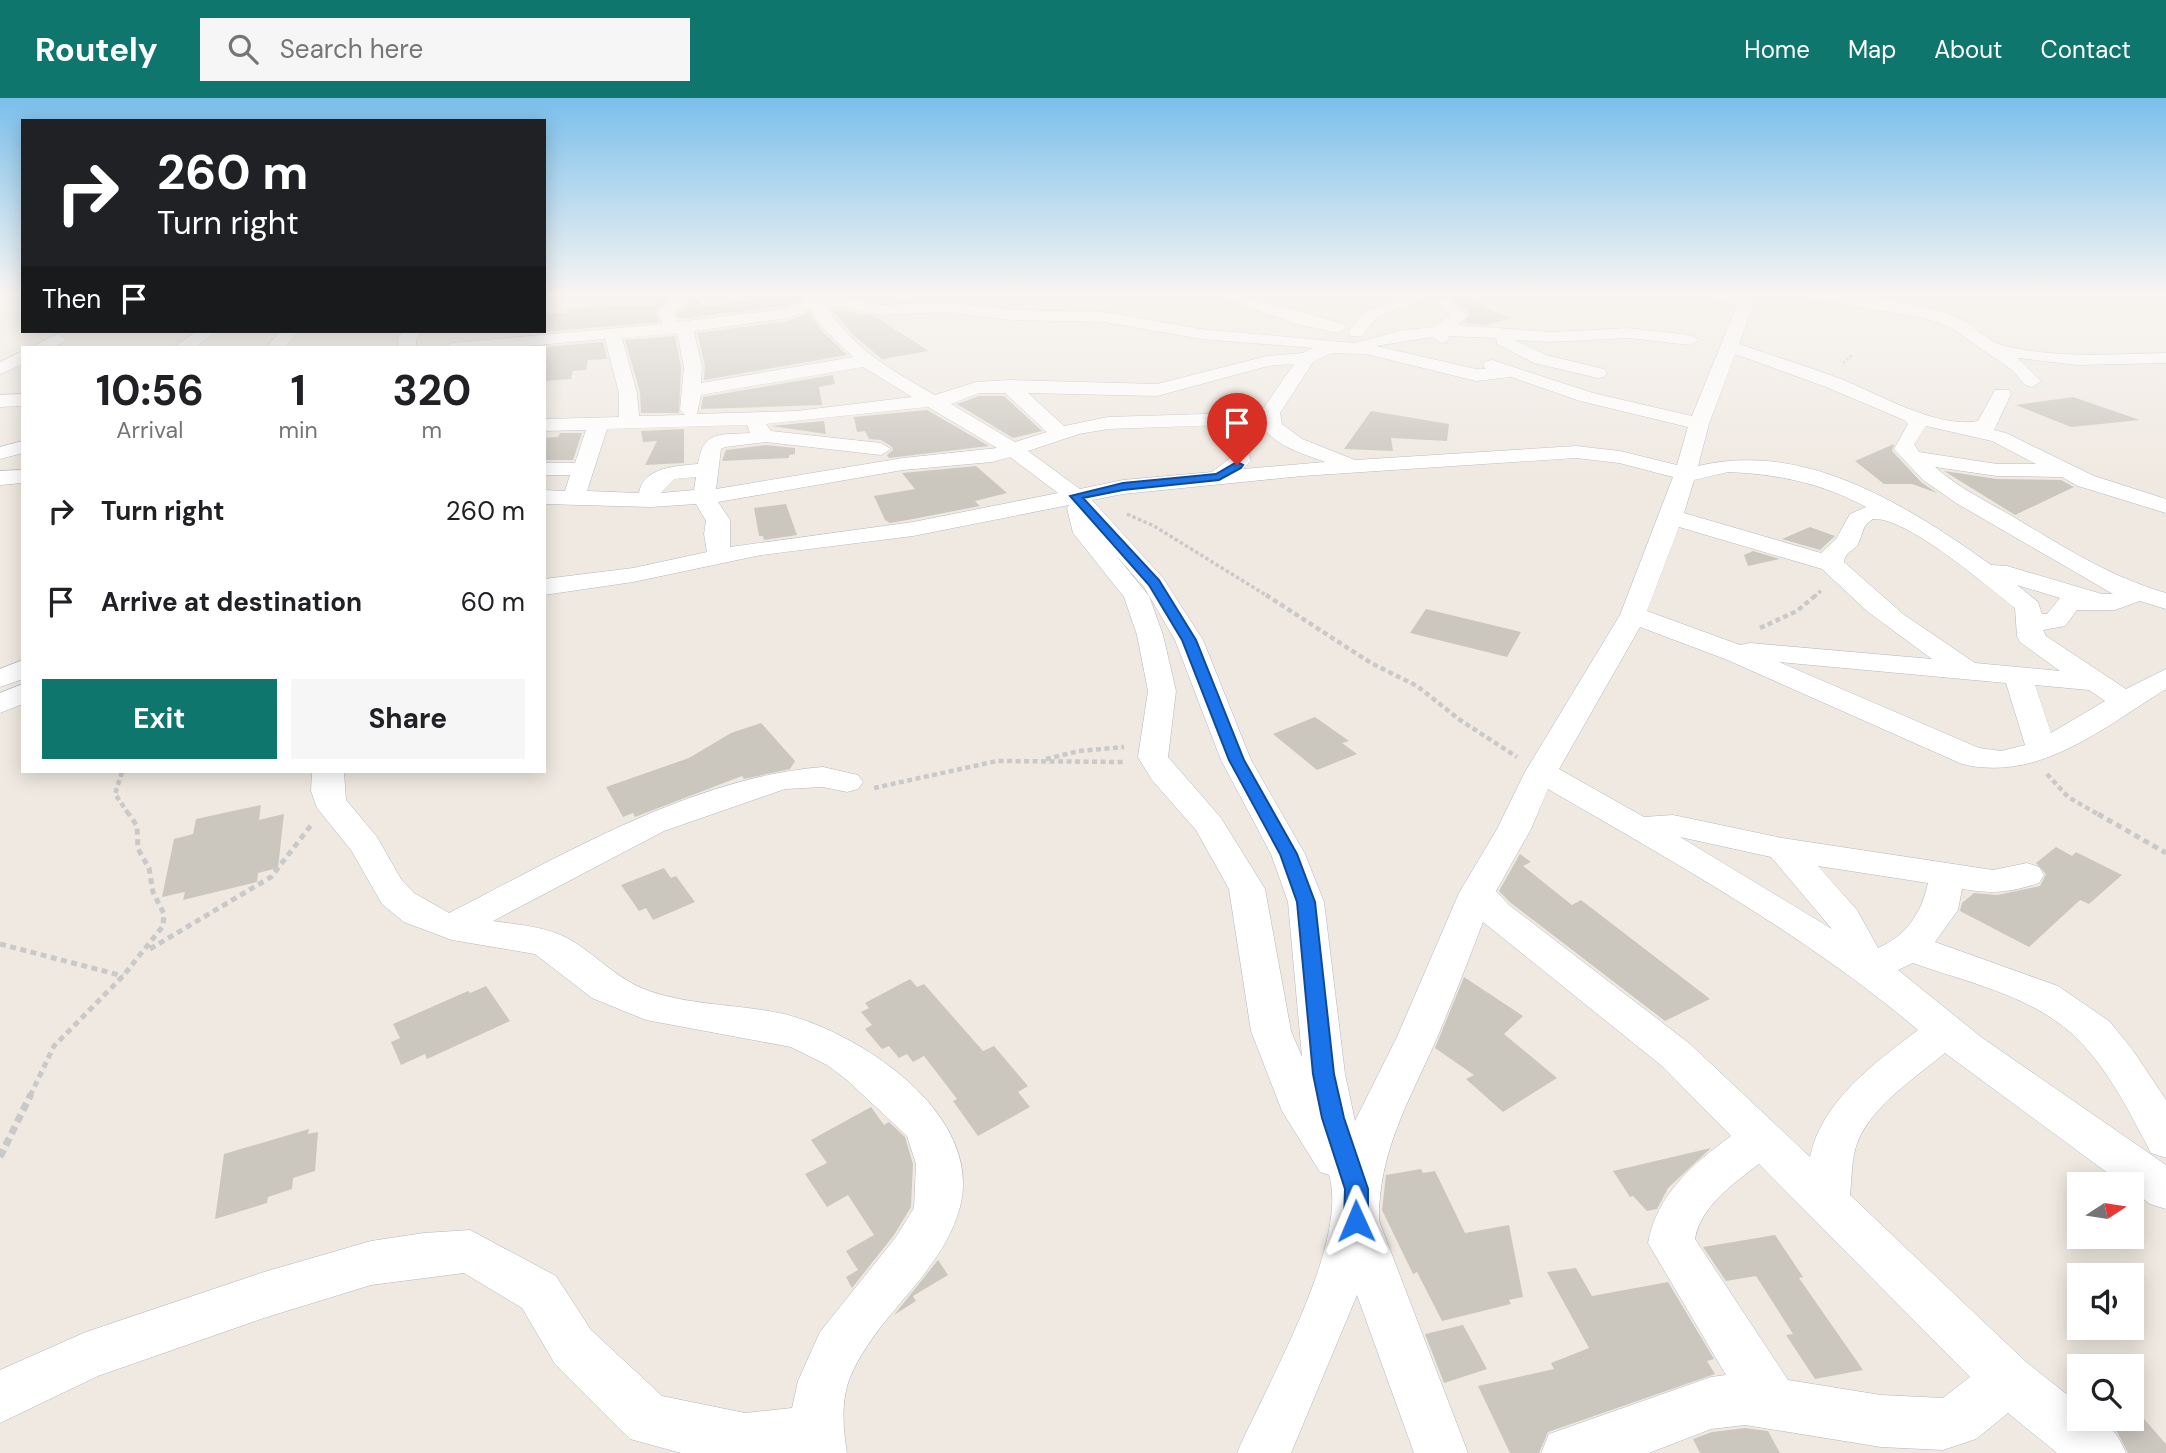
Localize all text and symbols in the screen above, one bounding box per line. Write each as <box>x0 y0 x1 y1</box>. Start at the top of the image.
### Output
search box <box>200 18 690 81</box>
text: Routely <box>35 28 158 71</box>
icon: search <box>224 30 262 68</box>
text: Search here <box>280 32 423 66</box>
text: Home <box>1744 34 1810 65</box>
text: Map <box>1848 34 1896 65</box>
text: About <box>1934 34 2003 65</box>
text: Contact <box>2041 34 2131 65</box>
text: 260 m <box>157 140 308 204</box>
icon: right <box>42 147 133 238</box>
text: Turn right <box>157 202 299 244</box>
icon: arrive <box>115 280 153 318</box>
text: Then <box>42 282 101 316</box>
text: 10:56 <box>96 363 204 418</box>
text: 1 <box>290 363 306 418</box>
text: 320 <box>392 363 471 418</box>
pin <box>1207 393 1267 465</box>
icon: arrive <box>1218 404 1256 442</box>
text: Arrival <box>116 415 183 445</box>
text: min <box>279 415 318 445</box>
text: m <box>422 415 442 445</box>
icon: right <box>42 492 80 530</box>
text: Turn right <box>101 494 225 528</box>
text: 260 m <box>446 494 525 528</box>
icon: arrive <box>42 583 80 621</box>
text: Arrive at destination <box>101 585 362 619</box>
text: 60 m <box>461 585 525 619</box>
button: Exit <box>42 679 277 759</box>
button: Share <box>291 679 525 759</box>
north arrow <box>2067 1172 2144 1250</box>
map controls <box>2067 1172 2144 1431</box>
position arrow <box>1319 1184 1393 1258</box>
button: sound <box>2067 1263 2144 1340</box>
button: search <box>2067 1354 2144 1431</box>

